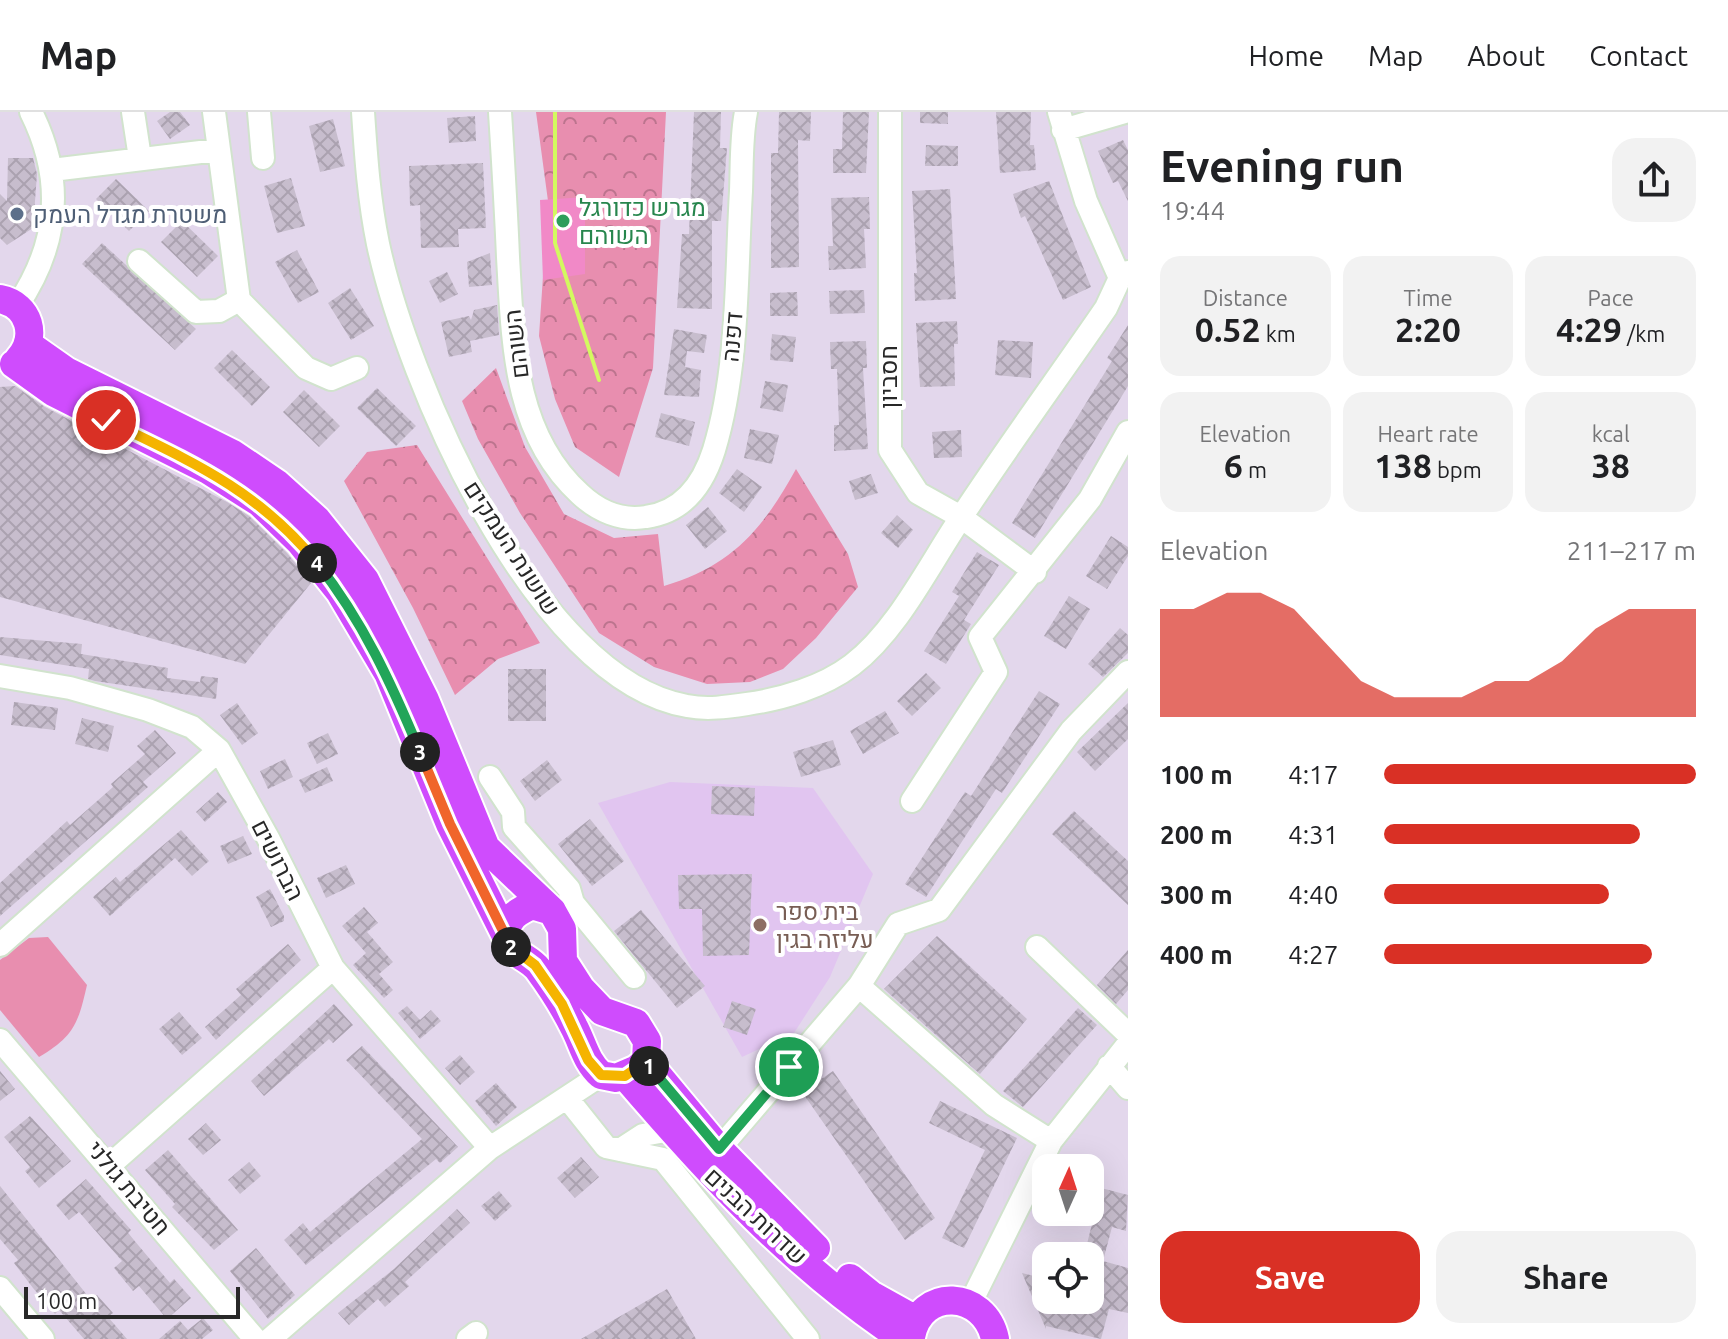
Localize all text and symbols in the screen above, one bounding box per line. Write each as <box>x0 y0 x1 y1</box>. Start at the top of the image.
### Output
text: Map <box>40 34 117 76</box>
text: Home <box>1249 40 1324 71</box>
text: Map <box>1368 40 1423 71</box>
text: About <box>1467 40 1545 71</box>
text: Contact <box>1589 40 1688 71</box>
button: share <box>1612 138 1696 222</box>
text: Evening run <box>1160 141 1404 190</box>
place label: מגרש כדורגל השוהם <box>579 194 706 249</box>
text: 19:44 <box>1160 196 1225 225</box>
place label: משטרת מגדל העמק <box>33 201 227 228</box>
marker: משטרת מגדל העמק <box>8 205 26 223</box>
marker: מגרש כדורגל השוהם <box>554 212 572 230</box>
text: Distance <box>1203 285 1288 310</box>
text: Time <box>1403 285 1453 310</box>
text: Pace <box>1587 285 1634 310</box>
street label: השוהם <box>498 308 534 380</box>
text: 0.52 <box>1195 310 1261 348</box>
text: 2:20 <box>1395 310 1461 348</box>
text: 4:29 <box>1556 310 1622 348</box>
street label: דפנה <box>716 311 748 363</box>
text: km <box>1261 321 1296 346</box>
text: /km <box>1622 321 1665 346</box>
street label: חסביון <box>875 345 902 409</box>
pin <box>72 386 140 454</box>
icon: check <box>84 398 128 442</box>
text: Elevation <box>1199 421 1291 446</box>
text: Heart rate <box>1377 421 1479 446</box>
text: kcal <box>1592 421 1630 446</box>
text: 6 <box>1224 446 1243 484</box>
text: 138 <box>1374 446 1432 484</box>
text: 38 <box>1591 446 1630 484</box>
text: m <box>1243 457 1267 482</box>
text: bpm <box>1432 457 1482 482</box>
street label: שושנת העמקים <box>458 476 566 620</box>
text: Elevation <box>1160 536 1268 565</box>
text: 211–217 m <box>1567 536 1696 565</box>
pin: 4 <box>297 543 337 583</box>
text: 4 <box>311 550 323 575</box>
pin: 3 <box>400 732 440 772</box>
text: 3 <box>414 739 426 764</box>
text: 100 m <box>1160 760 1233 789</box>
text: 4:17 <box>1288 760 1338 789</box>
street label: הברושים <box>246 815 310 905</box>
text: 200 m <box>1160 820 1233 849</box>
text: 4:31 <box>1288 820 1338 849</box>
text: 300 m <box>1160 880 1233 909</box>
text: 4:40 <box>1288 880 1338 909</box>
place label: בית ספר עליזה בגין <box>776 898 874 953</box>
marker: בית ספר עליזה בגין <box>751 916 769 934</box>
pin: 2 <box>491 927 531 967</box>
text: 2 <box>505 934 517 959</box>
text: 400 m <box>1160 940 1233 969</box>
text: 4:27 <box>1288 940 1338 969</box>
pin <box>755 1033 823 1101</box>
icon: arrive <box>767 1045 811 1089</box>
pin: 1 <box>629 1046 669 1086</box>
text: 1 <box>643 1053 655 1078</box>
street label: חטיבת גולני <box>82 1136 176 1240</box>
north arrow <box>1032 1154 1104 1226</box>
map controls <box>1032 1154 1104 1314</box>
street label: שדרות הבנים <box>700 1162 812 1270</box>
button: Save <box>1160 1231 1420 1323</box>
button: Share <box>1436 1231 1696 1323</box>
button: locate <box>1032 1242 1104 1314</box>
scale bar <box>24 1283 240 1319</box>
text: 100 m <box>36 1288 97 1313</box>

